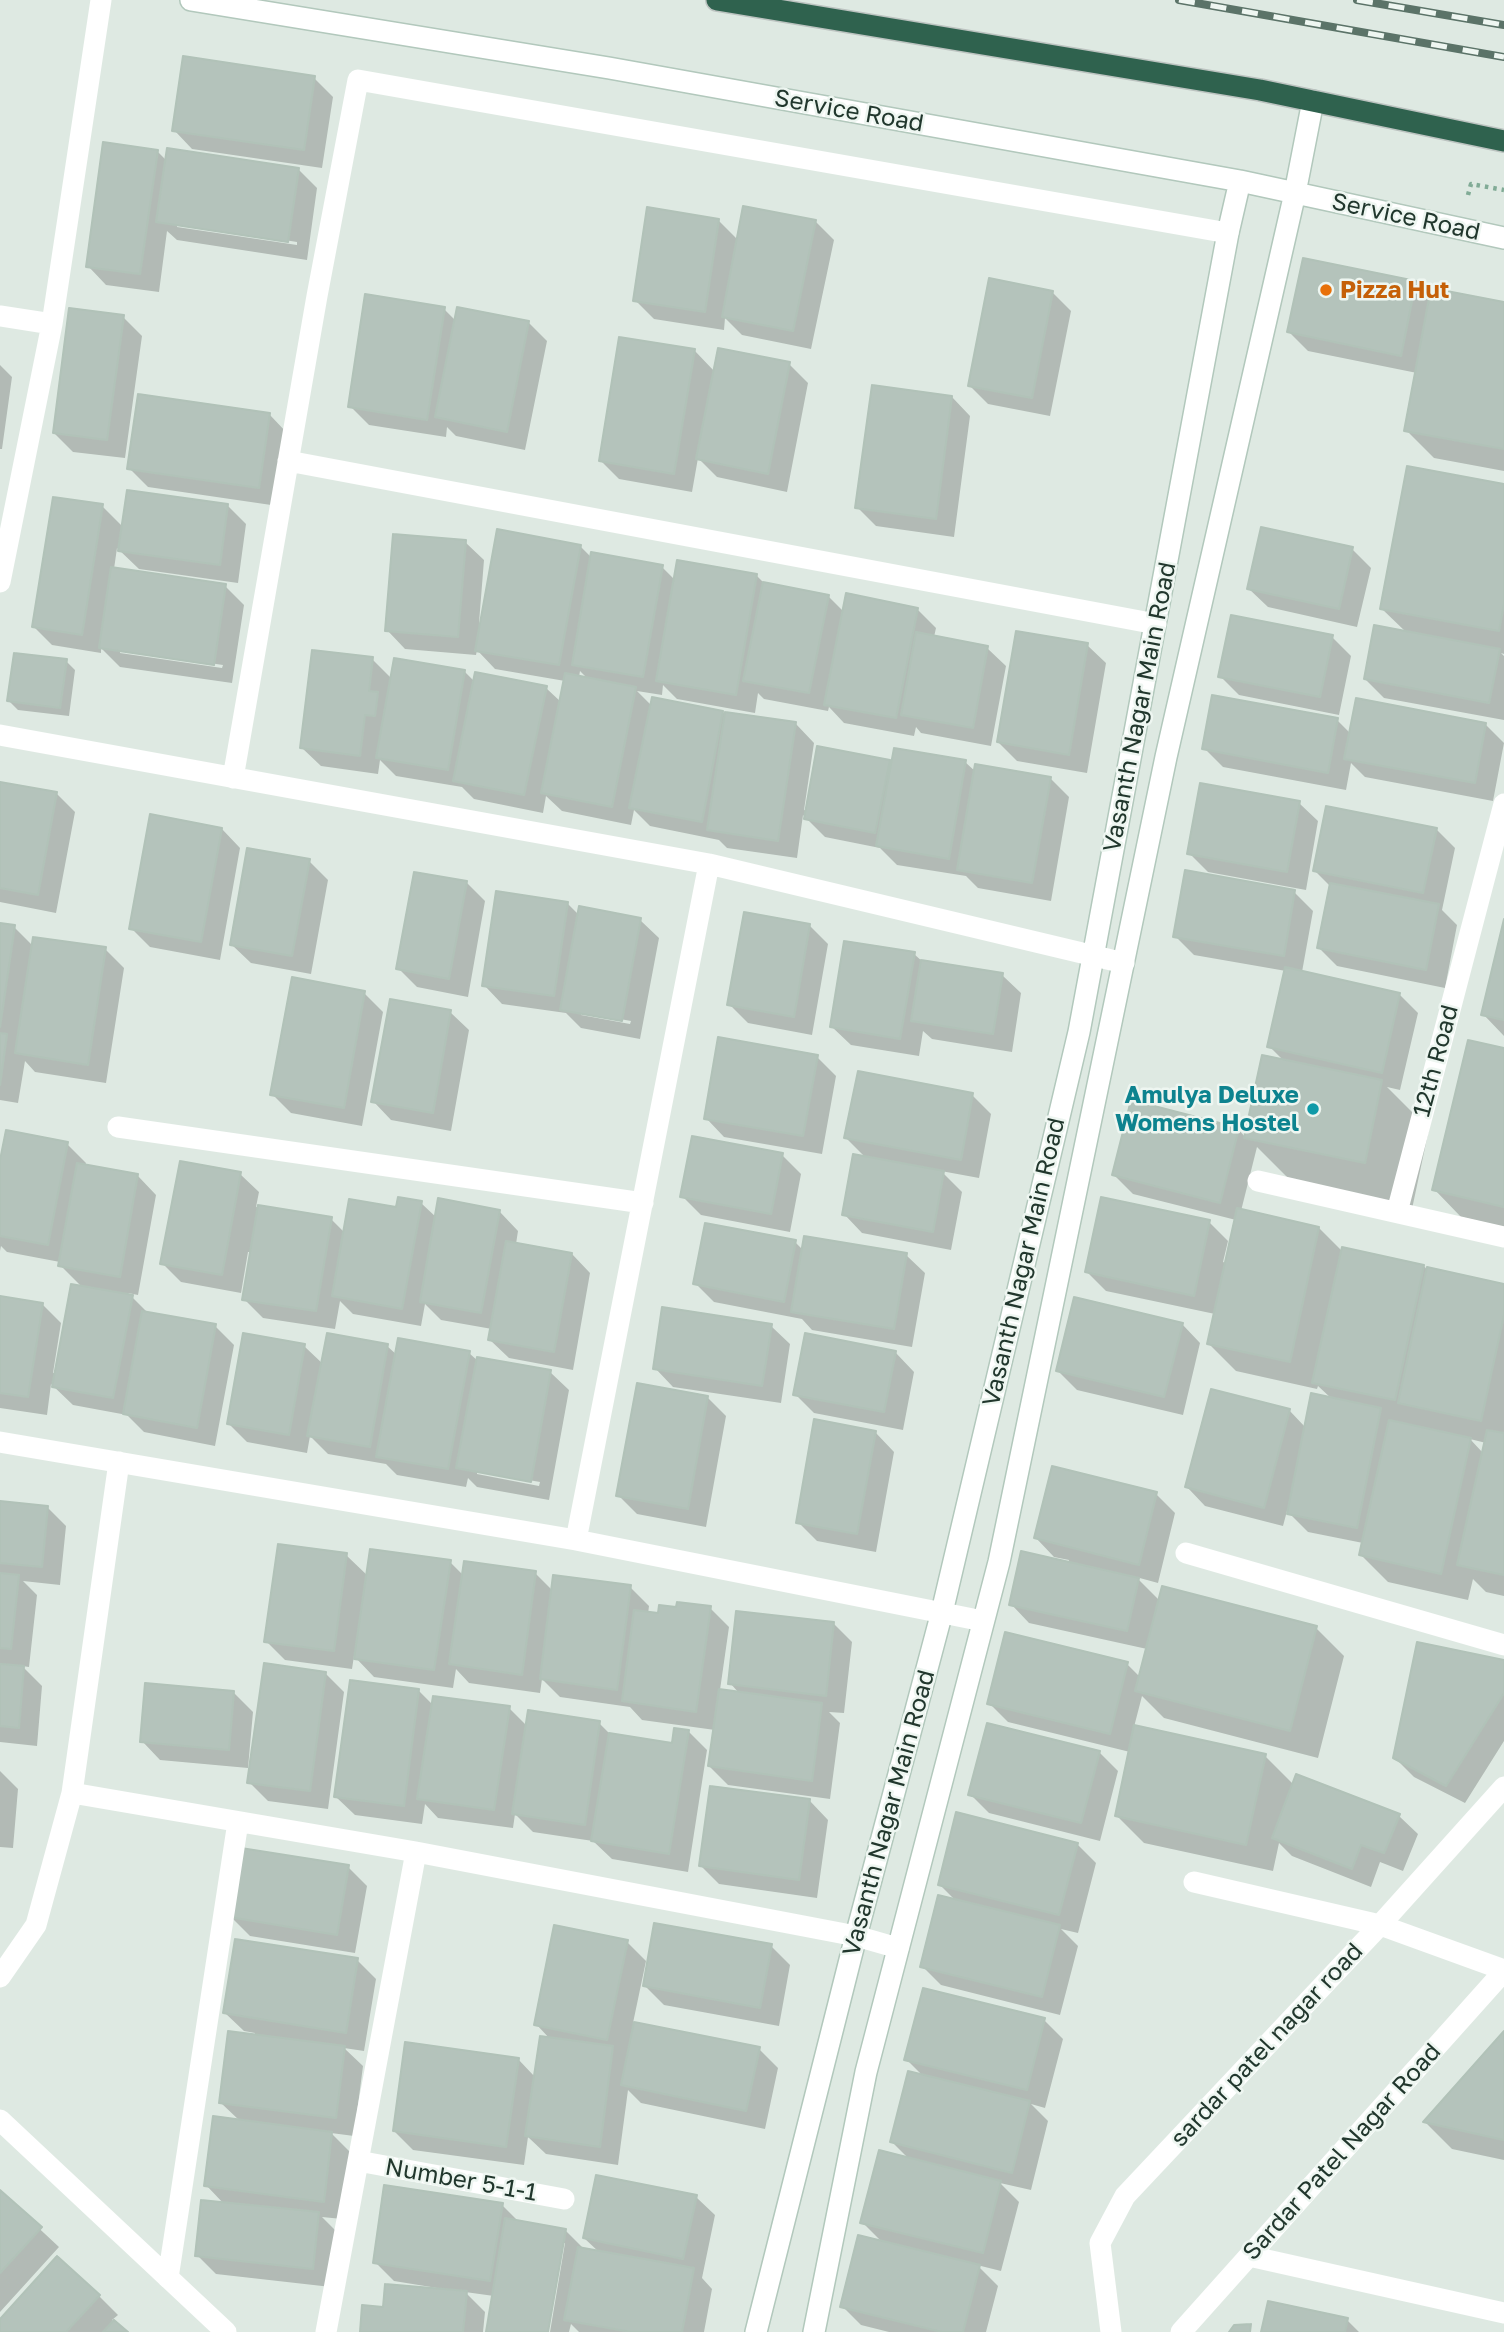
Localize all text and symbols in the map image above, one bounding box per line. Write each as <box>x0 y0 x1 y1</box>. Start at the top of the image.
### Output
street label: Service Road <box>772 84 926 138</box>
street label: Service Road <box>1329 187 1483 247</box>
place label: Pizza Hut <box>1340 276 1449 304</box>
marker: Pizza Hut <box>1318 282 1334 298</box>
street label: Vasanth Nagar Main Road <box>1098 559 1182 855</box>
street label: 12th Road <box>1407 1002 1465 1120</box>
place label: Amulya Deluxe Womens Hostel <box>1115 1081 1299 1137</box>
marker: Amulya Deluxe Womens Hostel <box>1305 1101 1321 1117</box>
street label: Vasanth Nagar Main Road <box>977 1115 1071 1409</box>
street label: Vasanth Nagar Main Road <box>837 1667 941 1959</box>
street label: sardar patel nagar road <box>1165 1937 1369 2153</box>
street label: Sardar Patel Nagar Road <box>1237 2038 1447 2266</box>
street label: Number 5-1-1 <box>383 2152 539 2208</box>

